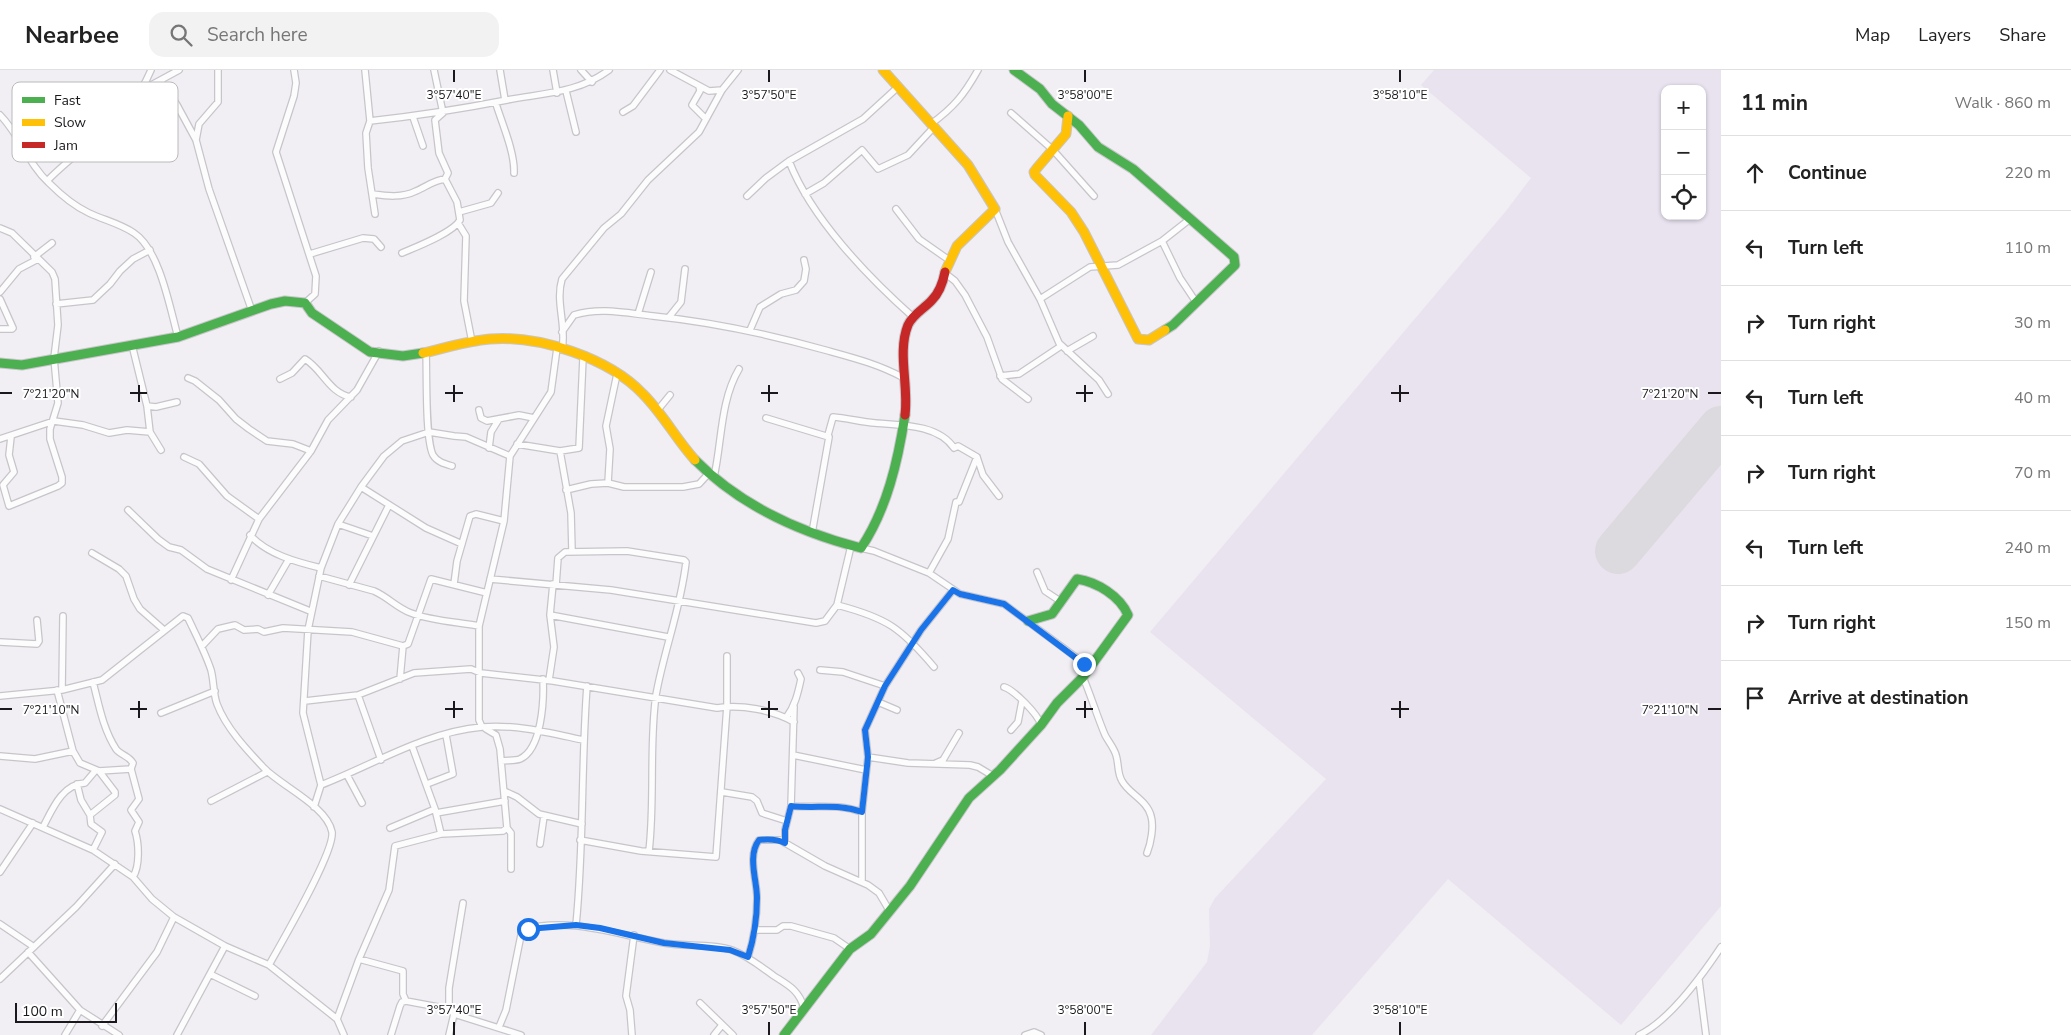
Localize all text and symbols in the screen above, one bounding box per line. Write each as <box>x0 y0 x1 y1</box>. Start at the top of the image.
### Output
search box <box>149 12 499 57</box>
text: Nearbee <box>25 19 119 51</box>
icon: search <box>167 21 195 49</box>
text: Search here <box>207 22 308 48</box>
text: Map <box>1855 23 1890 47</box>
text: Layers <box>1918 23 1971 47</box>
text: Share <box>1999 23 2046 47</box>
legend <box>12 82 178 162</box>
map controls <box>1661 85 1706 220</box>
button: + <box>1661 85 1706 130</box>
text: 3°57'40"E <box>427 87 481 103</box>
text: 3°57'50"E <box>742 87 796 103</box>
text: 3°58'00"E <box>1058 87 1112 103</box>
text: 3°58'10"E <box>1373 87 1427 103</box>
text: 11 min <box>1741 89 1808 117</box>
text: Fast <box>54 91 80 110</box>
text: Walk · 860 m <box>1955 92 2051 114</box>
text: Slow <box>54 113 86 132</box>
button: − <box>1661 130 1706 175</box>
text: Jam <box>53 136 78 155</box>
icon: ahead <box>1741 159 1769 187</box>
text: Continue <box>1788 160 1867 186</box>
text: 220 m <box>2004 162 2051 184</box>
button: locate <box>1661 175 1706 220</box>
icon: left <box>1741 234 1769 262</box>
text: Turn left <box>1788 235 1863 261</box>
text: 110 m <box>2004 237 2051 259</box>
icon: right <box>1741 309 1769 337</box>
text: Turn right <box>1788 310 1875 336</box>
text: 30 m <box>2014 312 2051 334</box>
icon: left <box>1741 384 1769 412</box>
text: Turn left <box>1788 385 1863 411</box>
text: 7°21'20"N <box>23 386 79 402</box>
text: 7°21'20"N <box>1642 386 1698 402</box>
text: 40 m <box>2014 387 2051 409</box>
icon: right <box>1741 459 1769 487</box>
text: Turn right <box>1788 460 1875 486</box>
text: 70 m <box>2014 462 2051 484</box>
icon: left <box>1741 534 1769 562</box>
text: Turn left <box>1788 535 1863 561</box>
text: 240 m <box>2004 537 2051 559</box>
icon: right <box>1741 609 1769 637</box>
text: Turn right <box>1788 610 1875 636</box>
text: 150 m <box>2004 612 2051 634</box>
route end <box>1073 653 1096 676</box>
icon: arrive <box>1741 684 1769 712</box>
text: Arrive at destination <box>1788 685 1969 711</box>
text: 7°21'10"N <box>23 702 79 718</box>
text: 7°21'10"N <box>1642 702 1698 718</box>
route start <box>517 918 540 941</box>
scale bar <box>15 1000 118 1023</box>
text: 100 m <box>22 1002 63 1021</box>
text: 3°57'40"E <box>427 1002 481 1018</box>
text: 3°57'50"E <box>742 1002 796 1018</box>
text: 3°58'00"E <box>1058 1002 1112 1018</box>
text: 3°58'10"E <box>1373 1002 1427 1018</box>

